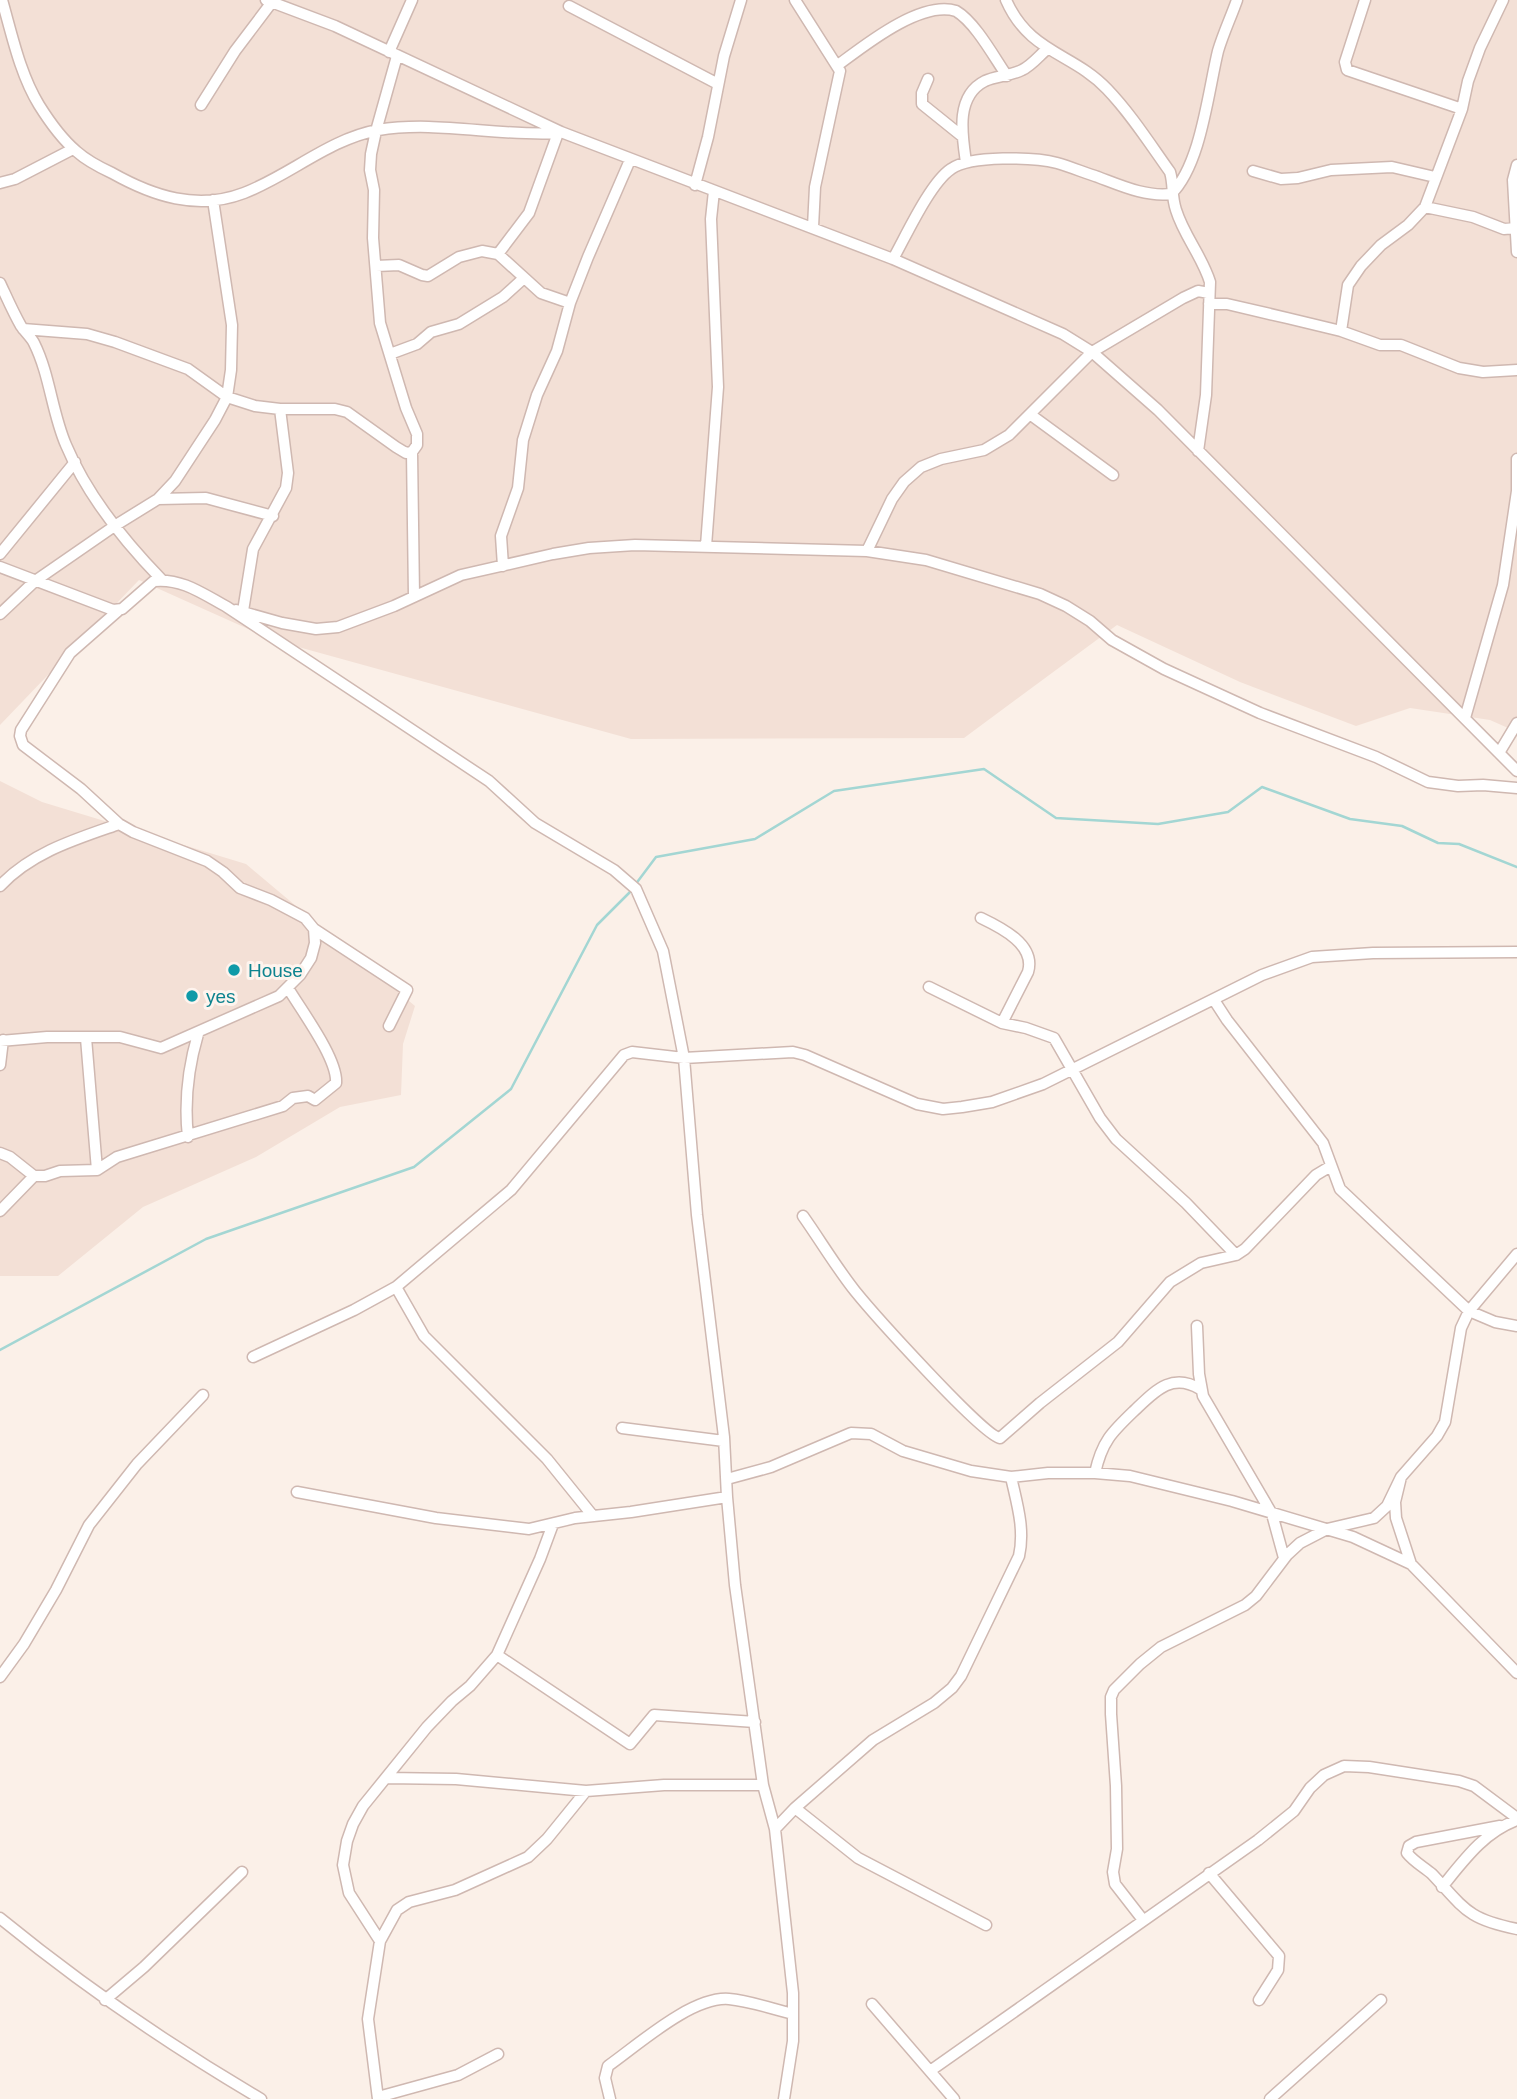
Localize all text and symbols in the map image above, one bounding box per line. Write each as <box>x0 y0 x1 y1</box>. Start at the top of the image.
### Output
place label: House <box>248 960 303 981</box>
marker: House <box>226 962 242 978</box>
place label: yes <box>206 986 236 1007</box>
marker: yes <box>184 988 200 1004</box>

